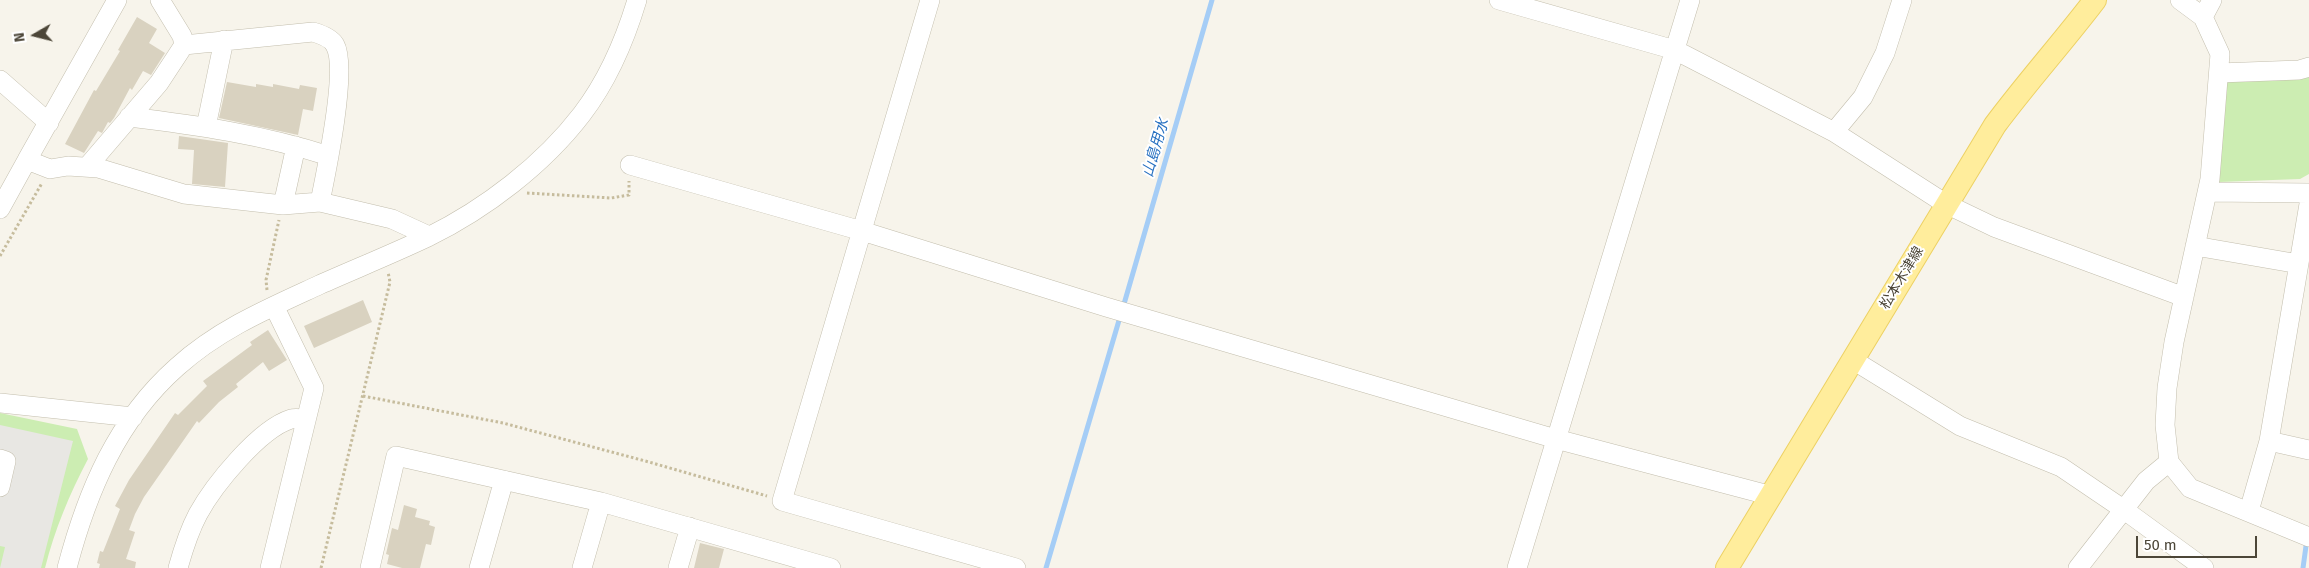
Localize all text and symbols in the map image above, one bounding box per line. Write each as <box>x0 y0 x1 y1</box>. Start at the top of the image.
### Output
north arrow <box>10 10 60 60</box>
text: N <box>11 31 29 43</box>
water label: 山島用水 <box>1139 117 1173 179</box>
street label: 松本木津線 <box>1877 244 1927 312</box>
scale bar <box>2139 526 2260 558</box>
text: 50 m <box>2144 536 2177 554</box>

